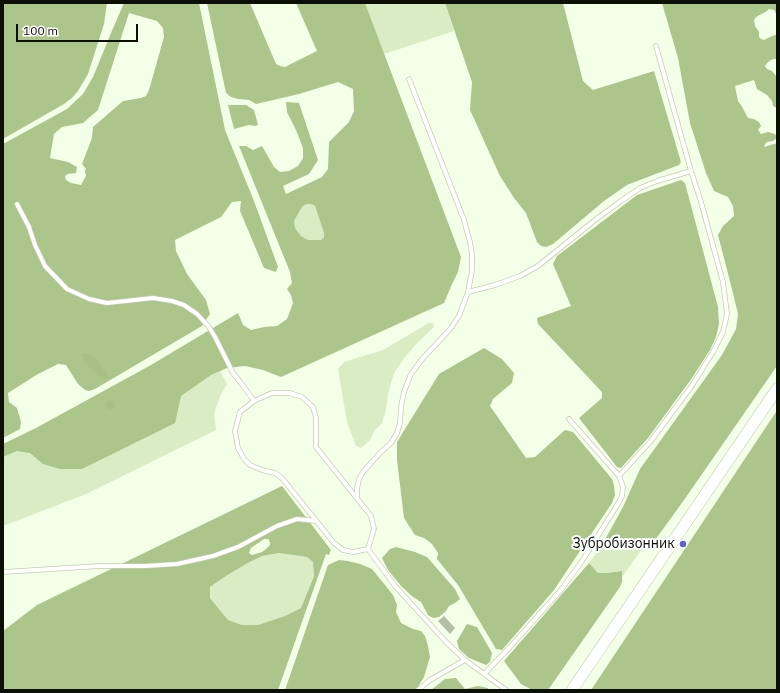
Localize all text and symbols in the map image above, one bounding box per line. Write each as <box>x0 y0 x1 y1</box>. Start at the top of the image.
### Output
scale bar <box>18 16 140 42</box>
text: 100 m <box>23 23 58 38</box>
place label: Зубробизонник <box>572 536 675 552</box>
marker: Зубробизонник <box>678 539 688 549</box>

